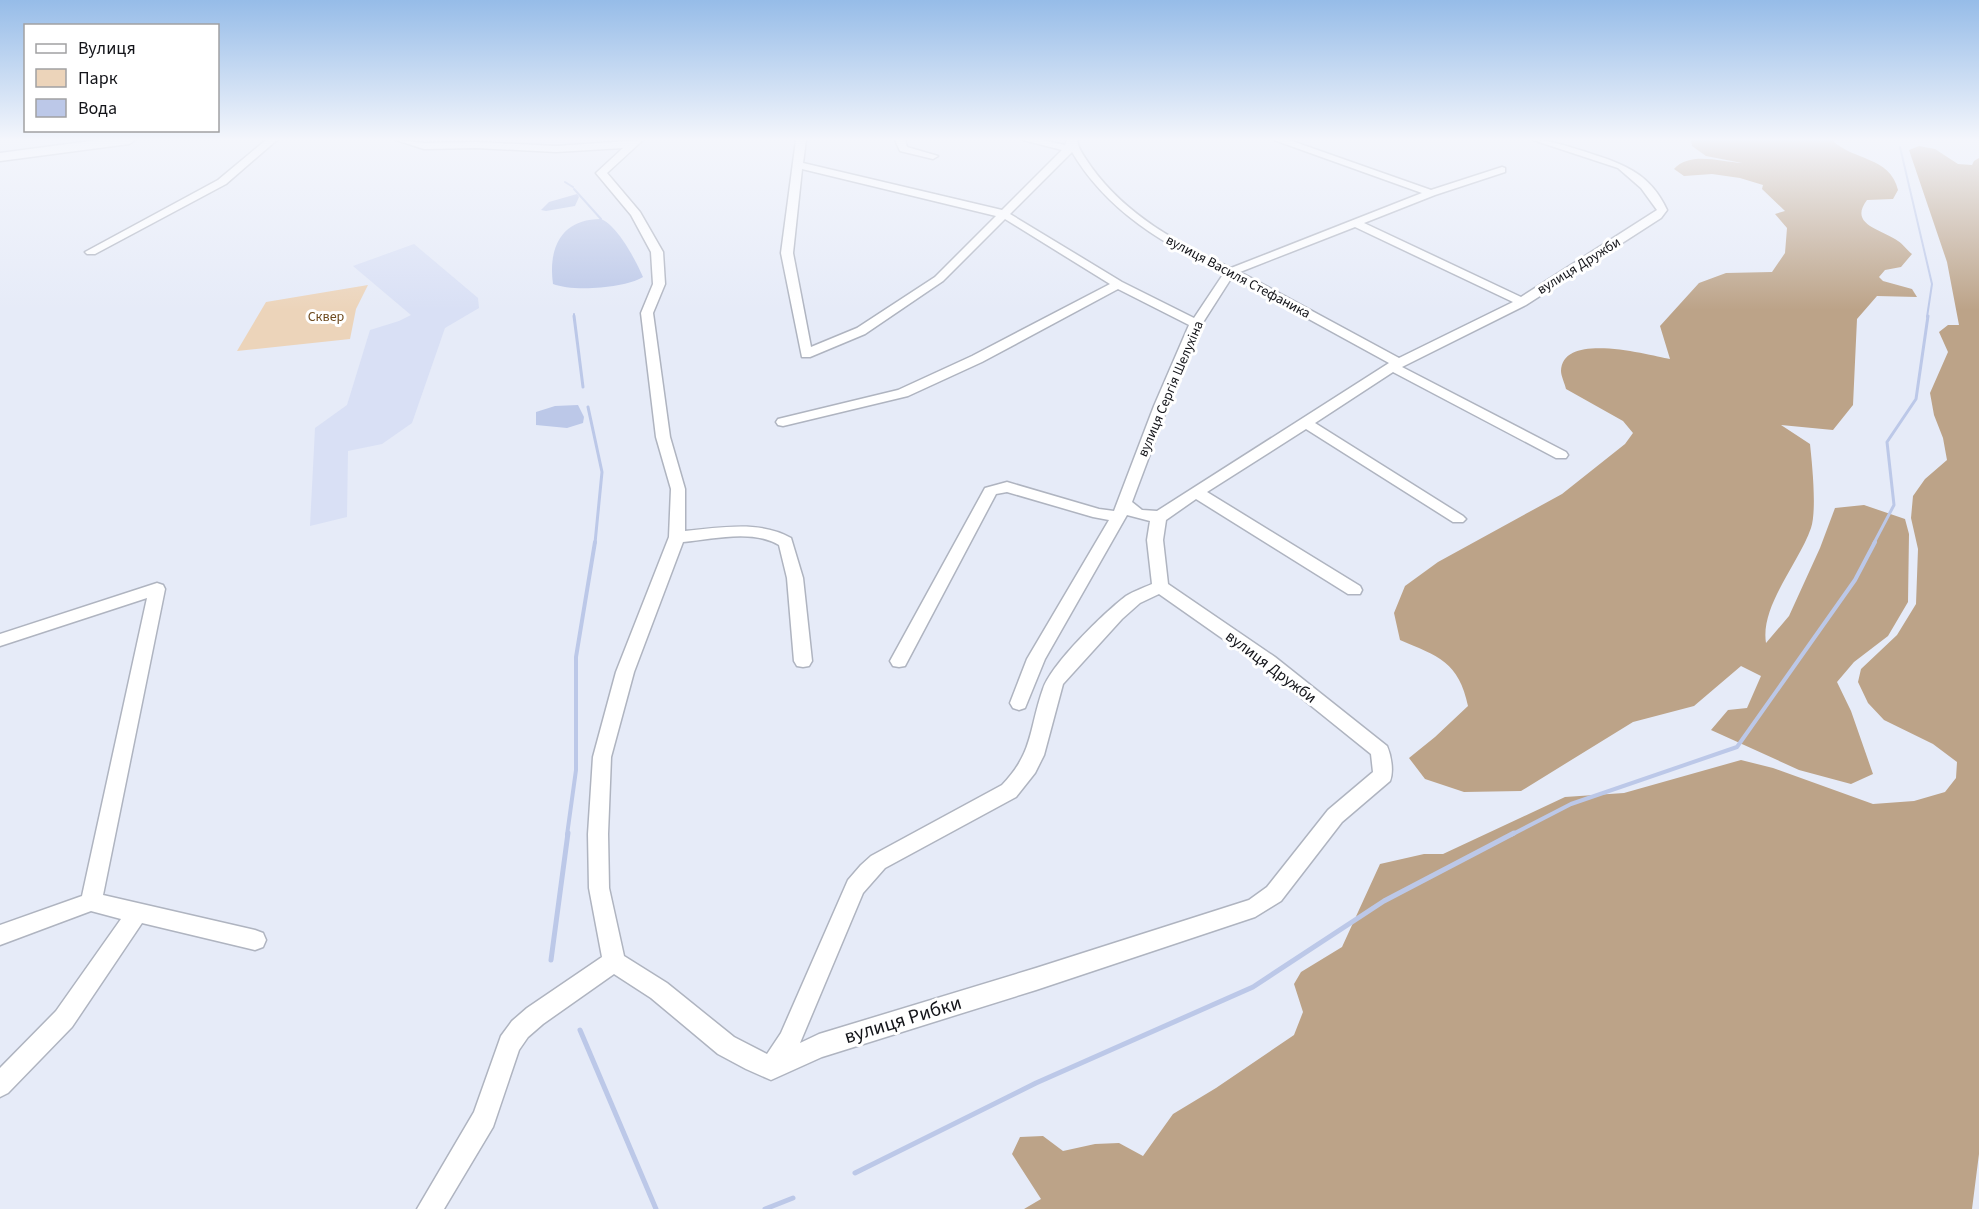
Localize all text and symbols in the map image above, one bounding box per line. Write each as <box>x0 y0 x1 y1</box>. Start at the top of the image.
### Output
legend <box>24 24 219 132</box>
text: Вулиця <box>78 36 136 61</box>
text: Парк <box>78 66 118 91</box>
text: Вода <box>78 96 117 121</box>
street label: вулиця Василя Стефаника <box>1162 230 1314 324</box>
street label: вулиця Дружби <box>1533 232 1625 300</box>
park label: Сквер <box>308 307 345 327</box>
street label: вулиця Сергія Шелухіна <box>1133 318 1209 460</box>
street label: вулиця Дружби <box>1221 626 1321 708</box>
street label: вулиця Рибки <box>841 989 965 1051</box>

